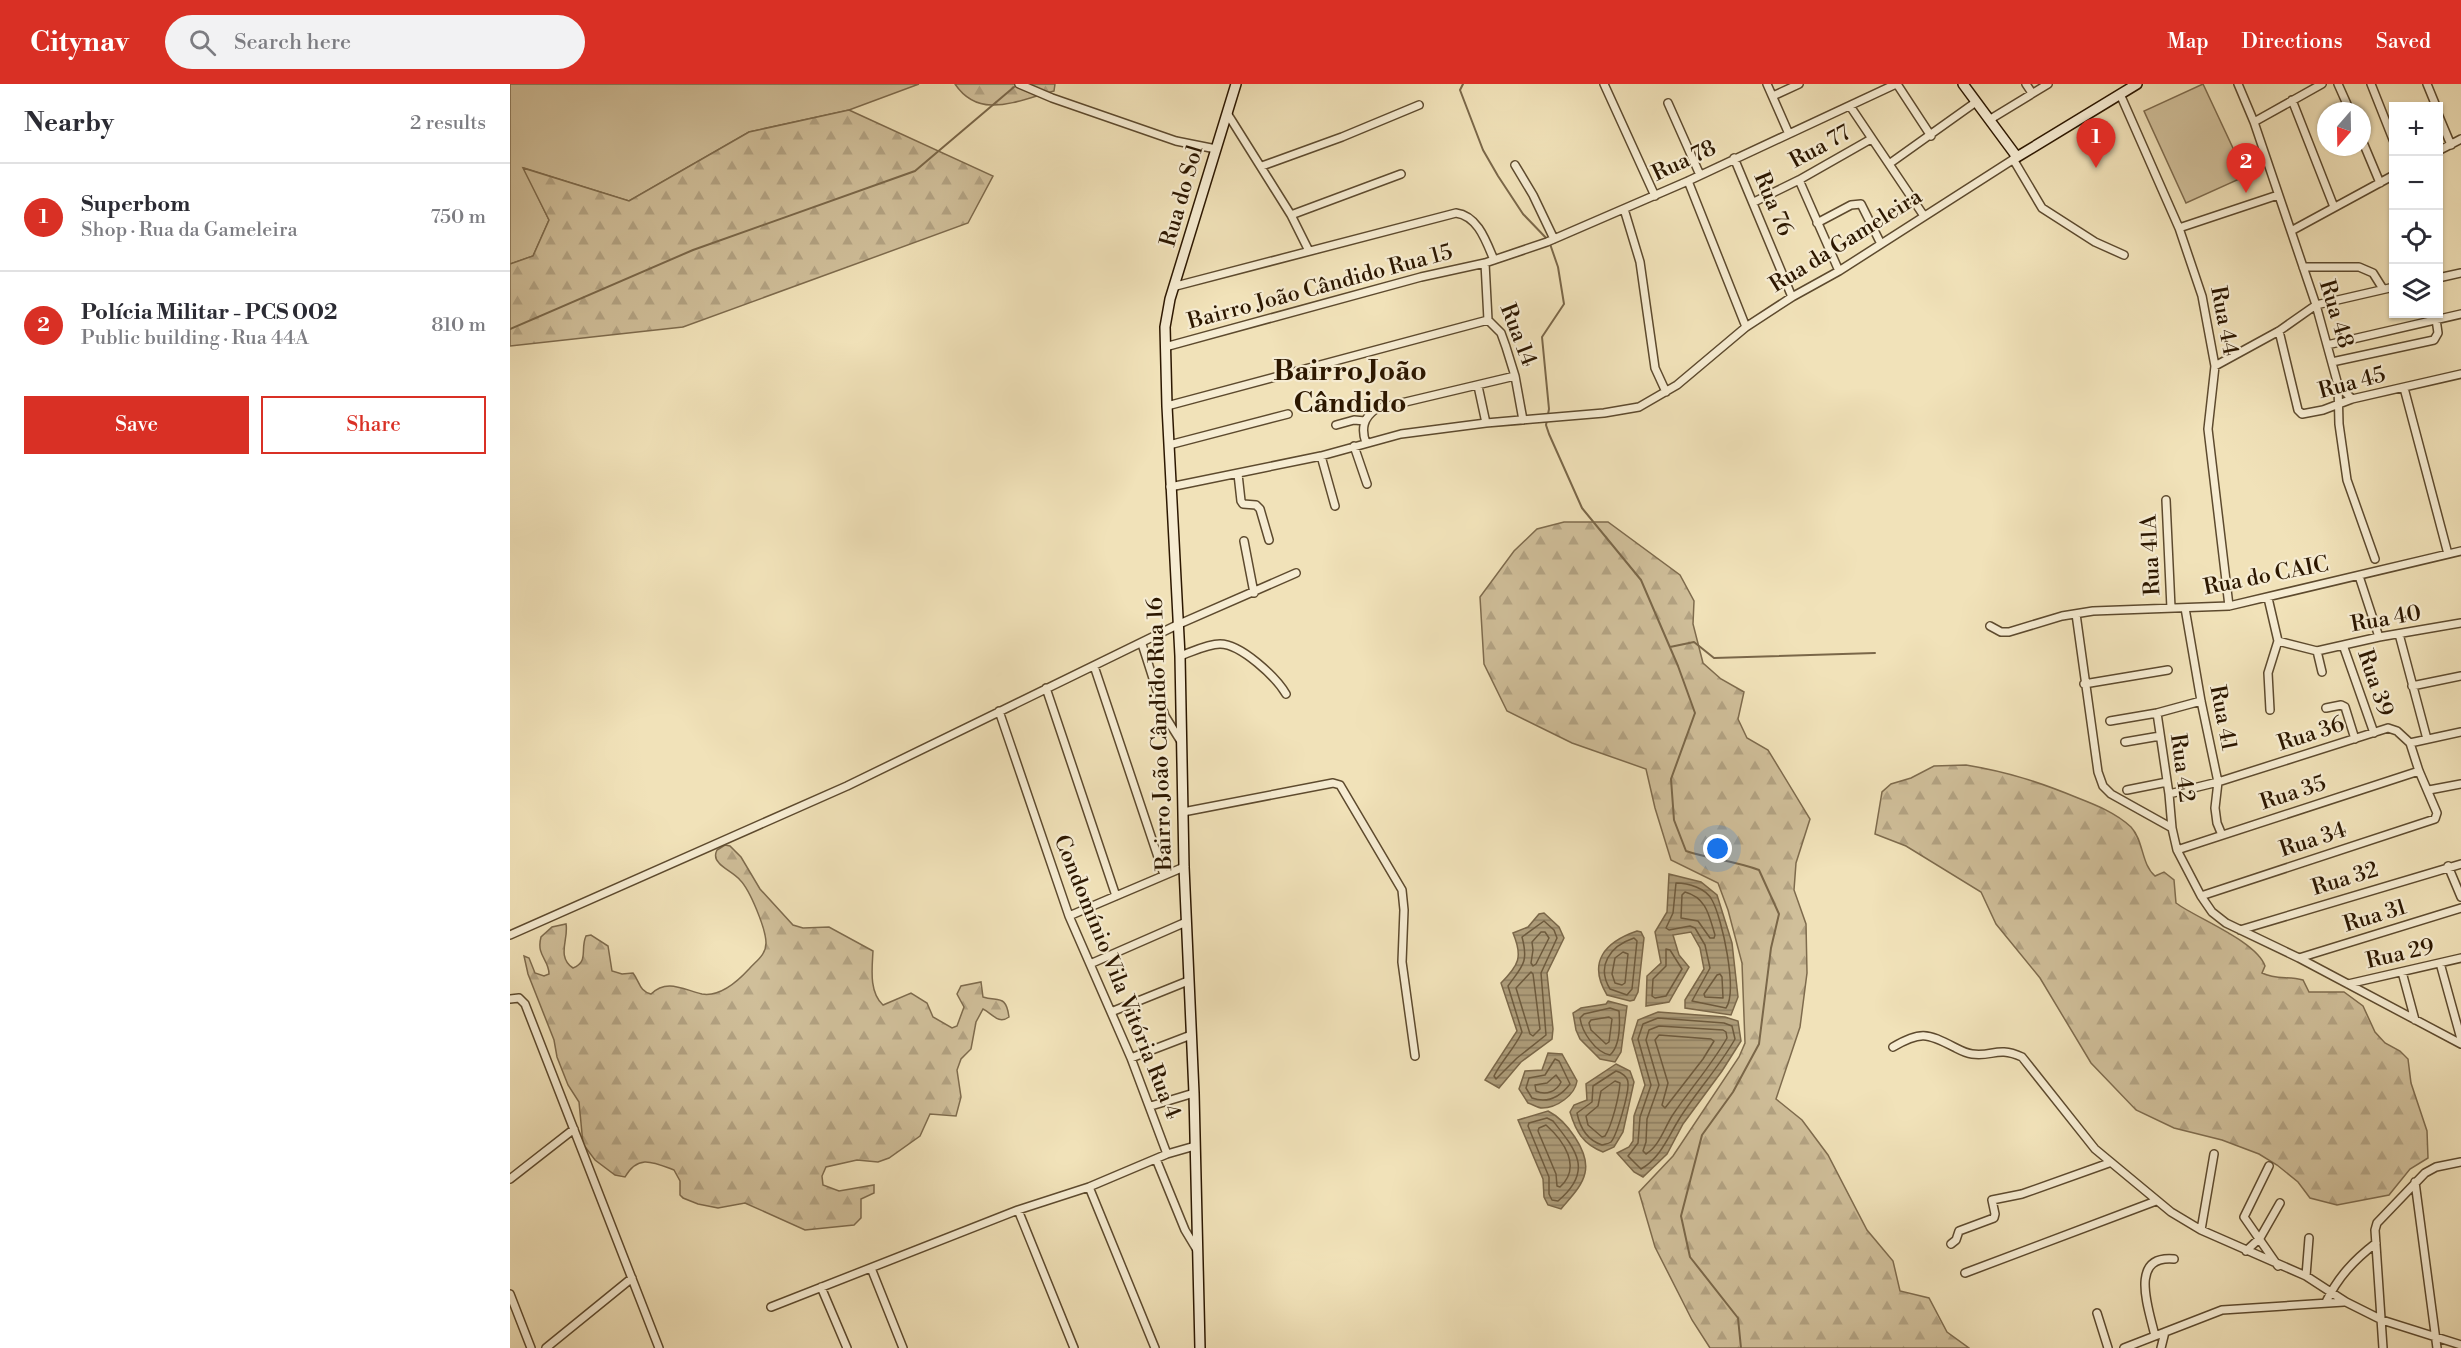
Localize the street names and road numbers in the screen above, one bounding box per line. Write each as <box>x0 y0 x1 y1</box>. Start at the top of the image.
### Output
street label: Rua 77 <box>1785 119 1855 175</box>
street label: Rua 78 <box>1648 134 1720 188</box>
street label: Rua do Sol <box>1155 142 1209 250</box>
street label: Rua 76 <box>1747 168 1799 240</box>
street label: Rua da Gameleira <box>1765 183 1928 299</box>
street label: Bairro João Cândido Rua 15 <box>1184 239 1455 336</box>
street label: Rua 48 <box>2313 277 2359 351</box>
street label: Rua 44 <box>2204 284 2244 358</box>
street label: Rua 14 <box>1494 300 1542 370</box>
street label: Rua 45 <box>2315 361 2389 405</box>
street label: Rua 41A <box>2135 513 2167 596</box>
street label: Rua do CAIC <box>2201 551 2331 601</box>
street label: Bairro João Cândido Rua 16 <box>1142 597 1178 872</box>
street label: Rua 40 <box>2349 600 2423 638</box>
street label: Rua 39 <box>2351 646 2399 720</box>
street label: Rua 41 <box>2203 683 2243 753</box>
street label: Rua 36 <box>2274 711 2348 757</box>
street label: Rua 42 <box>2164 732 2200 804</box>
street label: Rua 35 <box>2257 770 2329 816</box>
street label: Rua 34 <box>2276 816 2350 864</box>
street label: Condomínio Vila Vitória Rua 4 <box>1048 831 1186 1123</box>
street label: Rua 32 <box>2308 856 2382 902</box>
street label: Rua 31 <box>2340 894 2410 938</box>
street label: Rua 29 <box>2363 933 2437 975</box>

